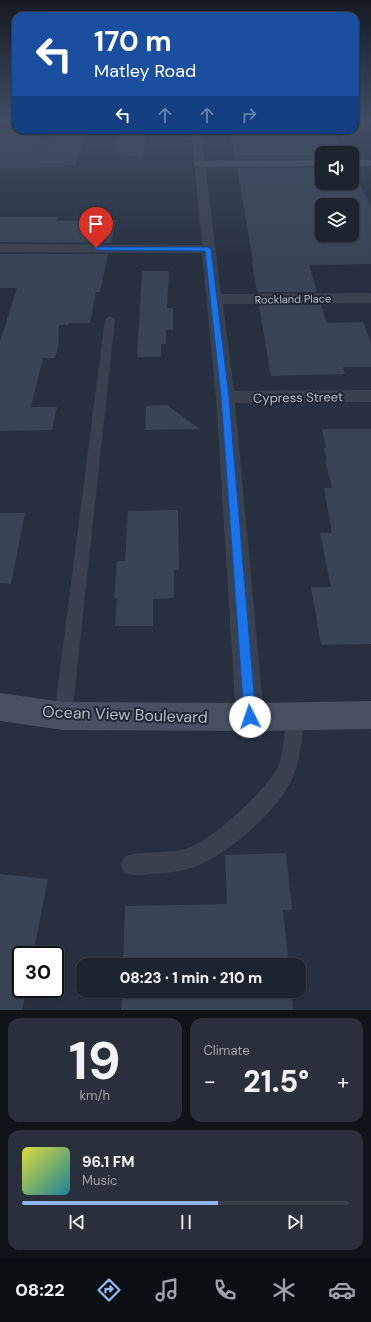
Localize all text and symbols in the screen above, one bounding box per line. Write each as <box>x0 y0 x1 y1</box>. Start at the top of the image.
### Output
text: 170 m <box>94 23 172 60</box>
icon: left <box>28 28 80 80</box>
text: Matley Road <box>94 59 196 83</box>
icon: left <box>112 104 134 126</box>
icon: ahead <box>154 104 176 126</box>
icon: ahead <box>196 104 218 126</box>
icon: right <box>238 104 260 126</box>
map controls <box>315 146 359 242</box>
button: sound <box>315 146 359 190</box>
button: layers <box>315 198 359 242</box>
pin <box>79 207 113 248</box>
icon: arrive <box>85 213 107 235</box>
street label: Rockland Place <box>255 291 331 307</box>
street label: Cypress Street <box>253 388 343 407</box>
position arrow <box>229 696 271 738</box>
street label: Ocean View Boulevard <box>42 701 208 728</box>
speed limit sign: 30 <box>12 946 64 998</box>
text: 08:23 · 1 min · 210 m <box>120 968 262 988</box>
text: 19 <box>69 1027 121 1095</box>
text: Climate <box>204 1042 250 1059</box>
text: 21.5° <box>243 1062 309 1101</box>
text: − <box>204 1067 216 1096</box>
text: + <box>337 1067 349 1096</box>
text: km/h <box>79 1087 110 1104</box>
text: 96.1 FM <box>82 1152 134 1172</box>
text: Music <box>82 1172 117 1189</box>
icon: previous <box>66 1211 88 1233</box>
icon: pause <box>175 1211 197 1233</box>
icon: next <box>284 1211 306 1233</box>
icon: directions <box>95 1276 123 1304</box>
icon: music <box>153 1276 181 1304</box>
icon: phone <box>211 1276 239 1304</box>
icon: climate <box>270 1276 298 1304</box>
icon: car <box>328 1276 356 1304</box>
text: 08:22 <box>15 1278 65 1302</box>

